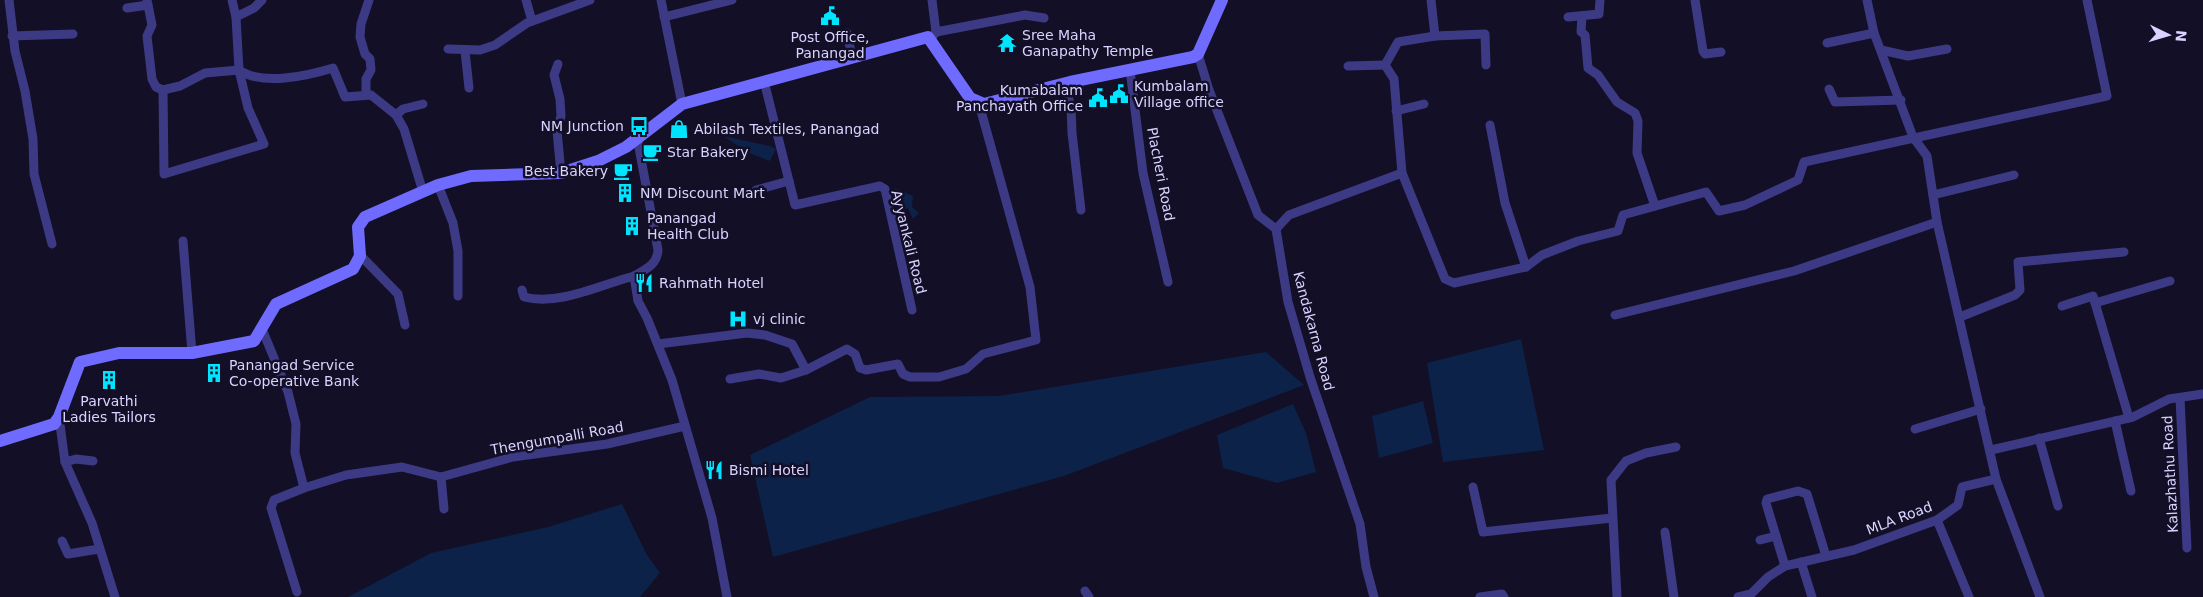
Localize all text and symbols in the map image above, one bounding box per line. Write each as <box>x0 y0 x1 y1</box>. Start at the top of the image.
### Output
public building icon: Post Office, Panangad <box>819 5 841 27</box>
north arrow <box>2143 10 2193 60</box>
place label: Sree Maha Ganapathy Temple <box>1022 27 1153 59</box>
place label: Post Office, Panangad <box>790 29 870 61</box>
text: N <box>2172 30 2189 43</box>
temple icon: Sree Maha Ganapathy Temple <box>996 32 1018 54</box>
place label: Kumbalam Village office <box>1134 78 1224 110</box>
place label: Kumabalam Panchayath Office <box>956 82 1083 114</box>
public building icon: Kumbalam Village office <box>1108 83 1130 105</box>
public building icon: Kumabalam Panchayath Office <box>1087 87 1109 109</box>
bus stop icon: NM Junction <box>628 115 650 137</box>
place label: NM Junction <box>541 118 624 134</box>
shop icon: Abilash Textiles, Panangad <box>668 118 690 140</box>
place label: Abilash Textiles, Panangad <box>694 121 879 137</box>
street label: Placheri Road <box>1144 126 1178 222</box>
cafe icon: Star Bakery <box>641 141 663 163</box>
place label: Star Bakery <box>667 144 749 160</box>
cafe icon: Best Bakery <box>612 160 634 182</box>
place label: Best Bakery <box>524 163 608 179</box>
building icon: NM Discount Mart <box>614 182 636 204</box>
place label: NM Discount Mart <box>640 185 765 201</box>
street label: Ayyankali Road <box>888 188 930 296</box>
place label: Panangad Health Club <box>647 210 729 242</box>
building icon: Panangad Health Club <box>621 215 643 237</box>
street label: Kandakarna Road <box>1290 270 1338 392</box>
restaurant icon: Rahmath Hotel <box>633 272 655 294</box>
place label: Rahmath Hotel <box>659 275 764 291</box>
hospital icon: vj clinic <box>727 308 749 330</box>
place label: vj clinic <box>753 311 806 327</box>
place label: Panangad Service Co-operative Bank <box>229 357 360 389</box>
building icon: Panangad Service Co-operative Bank <box>203 362 225 384</box>
building icon: Parvathi Ladies Tailors <box>98 369 120 391</box>
place label: Parvathi Ladies Tailors <box>62 393 156 425</box>
street label: Kalazhathu Road <box>2159 415 2181 533</box>
street label: Thengumpalli Road <box>488 418 625 458</box>
restaurant icon: Bismi Hotel <box>703 459 725 481</box>
place label: Bismi Hotel <box>729 462 809 478</box>
street label: MLA Road <box>1864 498 1934 538</box>

